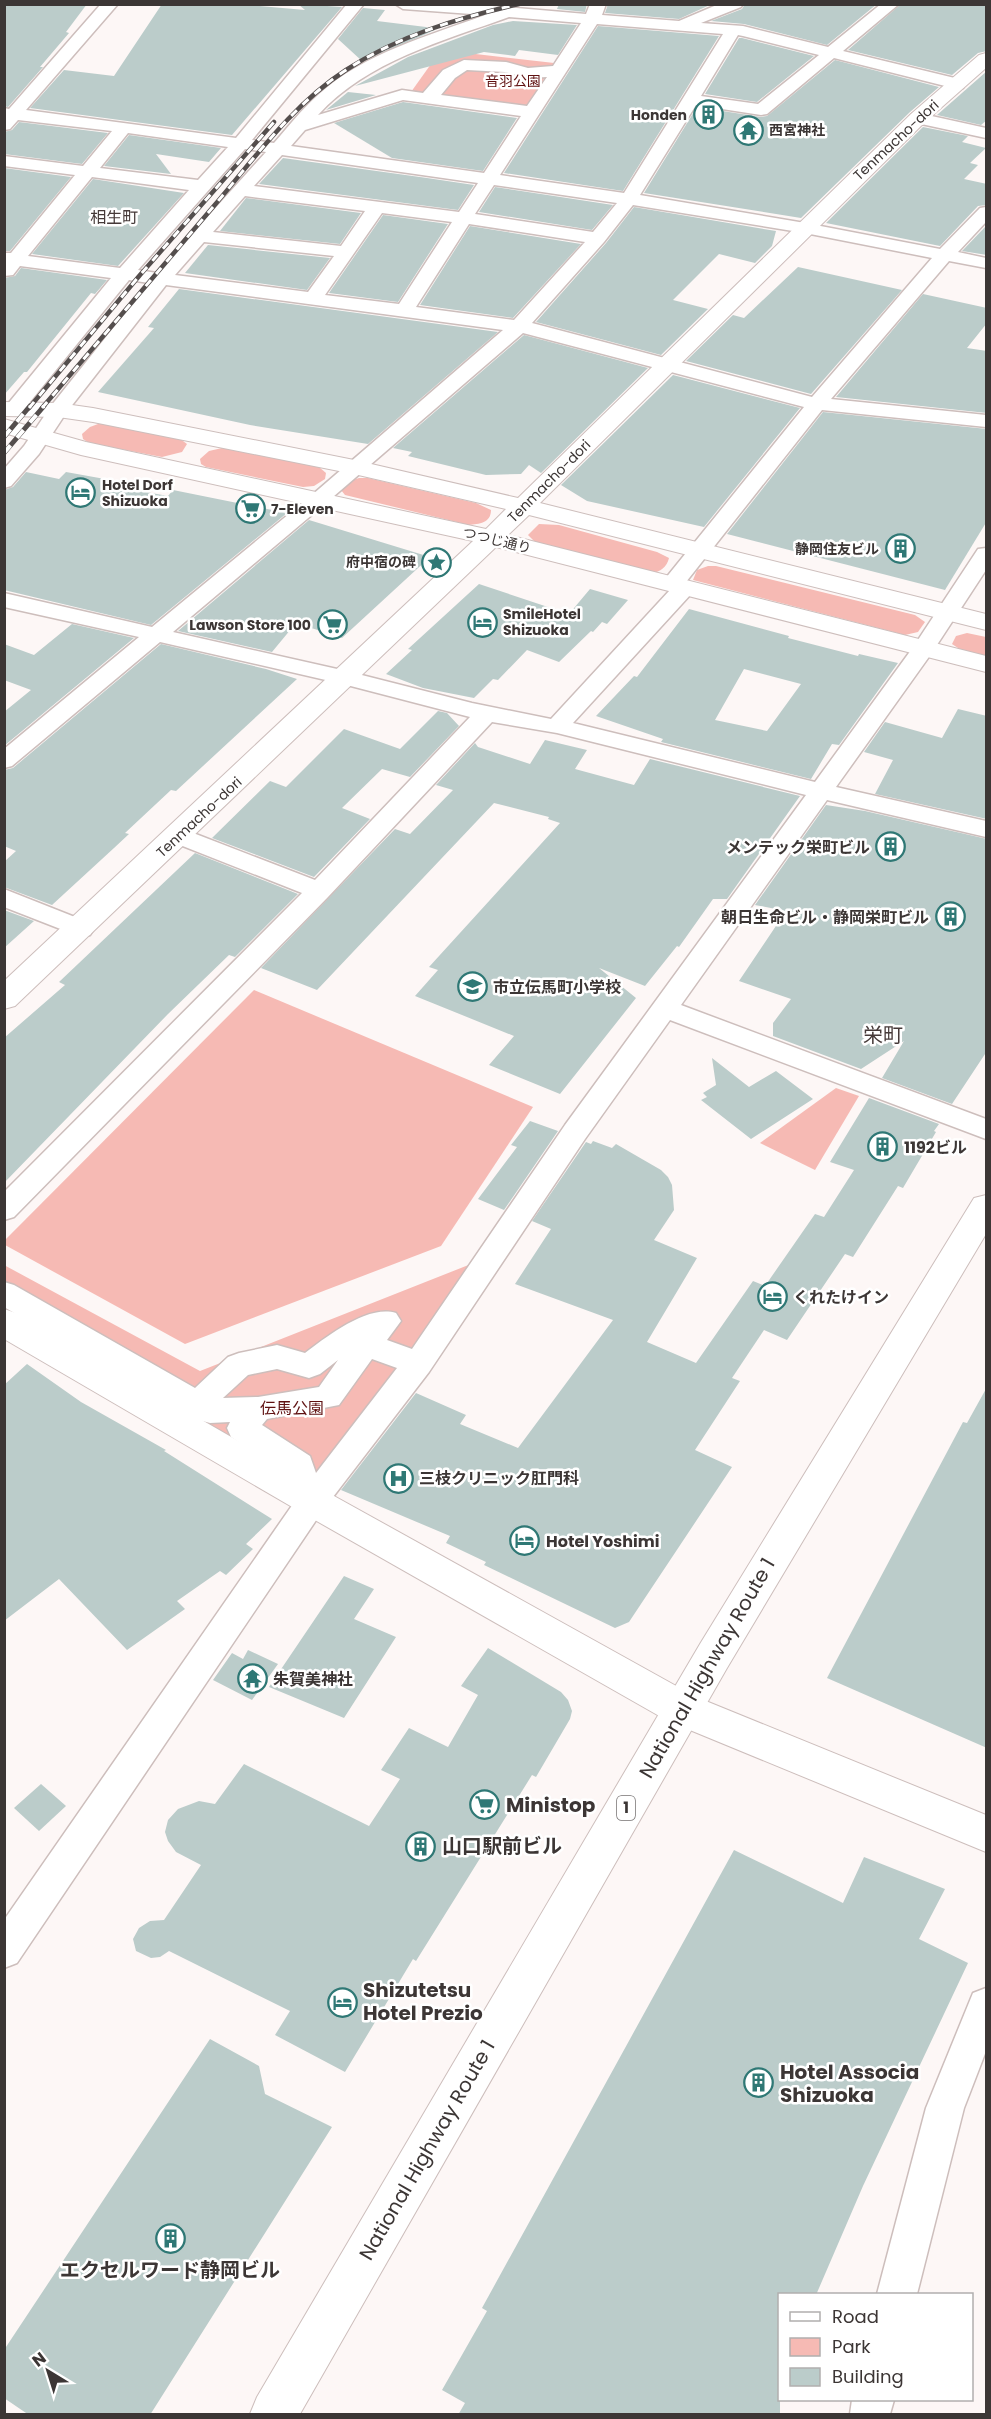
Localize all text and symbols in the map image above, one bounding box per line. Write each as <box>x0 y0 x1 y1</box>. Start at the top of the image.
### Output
park label: 音羽公園 <box>485 71 541 91</box>
street label: Tenmacho-dori <box>849 95 943 185</box>
building icon: Honden <box>692 99 724 131</box>
place label: Honden <box>631 105 687 125</box>
temple icon: 西宮神社 <box>732 114 764 146</box>
place label: 西宮神社 <box>769 120 825 140</box>
district label: 相生町 <box>90 206 138 229</box>
street label: Tenmacho-dori <box>503 435 595 527</box>
place label: Hotel Dorf Shizuoka <box>102 475 173 511</box>
hotel icon: Hotel Dorf Shizuoka <box>65 477 97 509</box>
supermarket icon: 7-Eleven <box>234 493 266 525</box>
place label: 7-Eleven <box>271 499 334 519</box>
street label: つつじ通り <box>461 522 533 558</box>
building icon: 静岡住友ビル <box>884 533 916 565</box>
place label: 静岡住友ビル <box>795 539 879 559</box>
place icon: 府中宿の碑 <box>421 546 453 578</box>
place label: 府中宿の碑 <box>346 552 416 572</box>
place label: SmileHotel Shizuoka <box>503 604 581 640</box>
hotel icon: SmileHotel Shizuoka <box>466 606 498 638</box>
supermarket icon: Lawson Store 100 <box>316 609 348 641</box>
place label: Lawson Store 100 <box>189 615 311 635</box>
street label: Tenmacho-dori <box>152 772 246 862</box>
building icon: メンテック栄町ビル <box>875 831 907 863</box>
place label: メンテック栄町ビル <box>726 836 870 859</box>
building icon: 朝日生命ビル・静岡栄町ビル <box>934 901 966 933</box>
place label: 朝日生命ビル・静岡栄町ビル <box>721 906 929 929</box>
school or university icon: 市立伝馬町小学校 <box>456 971 488 1003</box>
place label: 市立伝馬町小学校 <box>493 976 621 999</box>
district label: 栄町 <box>863 1021 903 1049</box>
building icon: 1192ビル <box>867 1131 899 1163</box>
place label: 1192ビル <box>904 1136 967 1159</box>
hotel icon: くれたけイン <box>756 1281 788 1313</box>
place label: くれたけイン <box>793 1286 889 1309</box>
park label: 伝馬公園 <box>260 1397 324 1420</box>
hospital icon: 三枝クリニック肛門科 <box>382 1462 414 1494</box>
place label: 三枝クリニック肛門科 <box>419 1467 579 1490</box>
hotel icon: Hotel Yoshimi <box>509 1525 541 1557</box>
place label: Hotel Yoshimi <box>546 1530 659 1553</box>
street label: National Highway Route 1 <box>632 1553 782 1783</box>
temple icon: 朱賀美神社 <box>236 1663 268 1695</box>
place label: 朱賀美神社 <box>273 1668 353 1691</box>
supermarket icon: Ministop <box>469 1789 501 1821</box>
place label: Ministop <box>506 1791 596 1819</box>
road number: 1 <box>617 1796 635 1820</box>
building icon: 山口駅前ビル <box>405 1830 437 1862</box>
place label: 山口駅前ビル <box>442 1832 562 1860</box>
place label: Shizutetsu Hotel Prezio <box>363 1976 483 2027</box>
hotel icon: Shizutetsu Hotel Prezio <box>326 1986 358 2018</box>
street label: National Highway Route 1 <box>352 2035 502 2265</box>
place label: Hotel Associa Shizuoka <box>780 2058 919 2109</box>
building icon: Hotel Associa Shizuoka <box>743 2067 775 2099</box>
building icon: エクセルワード静岡ビル <box>154 2223 186 2255</box>
place label: エクセルワード静岡ビル <box>60 2256 280 2284</box>
legend <box>778 2293 973 2401</box>
text: Road <box>832 2304 879 2329</box>
text: Park <box>832 2334 871 2359</box>
north arrow <box>18 2341 78 2401</box>
text: N <box>27 2347 51 2372</box>
text: Building <box>832 2364 904 2389</box>

